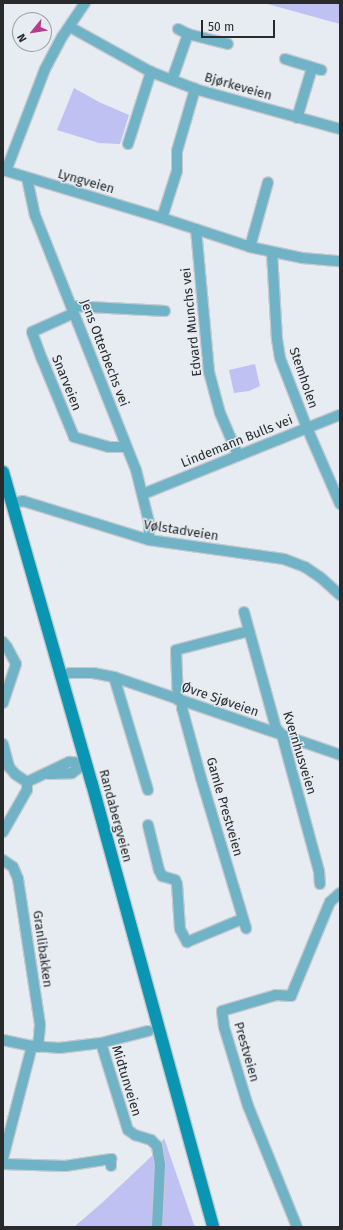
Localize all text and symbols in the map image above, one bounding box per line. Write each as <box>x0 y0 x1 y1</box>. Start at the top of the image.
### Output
north arrow <box>12 12 52 52</box>
scale bar <box>203 12 277 38</box>
text: 50 m <box>208 20 234 34</box>
text: N <box>15 31 29 44</box>
street label: Bjørkeveien <box>202 70 274 104</box>
street label: Lyngveien <box>56 166 116 198</box>
street label: Edvard Munchs vei <box>179 267 205 377</box>
street label: Jens Otterbechs vei <box>76 297 132 409</box>
street label: Stemholen <box>285 345 321 411</box>
street label: Snarveien <box>48 353 84 413</box>
street label: Lindemann Bulls vei <box>179 412 295 472</box>
street label: Vølstadveien <box>142 517 220 545</box>
street label: Øvre Sjøveien <box>179 680 261 720</box>
street label: Kvernhusveien <box>279 709 319 797</box>
street label: Gamle Prestveien <box>202 756 246 858</box>
street label: Randabergveien <box>95 768 135 864</box>
street label: Granlibakken <box>29 910 55 988</box>
street label: Prestveien <box>230 1020 262 1084</box>
street label: Midtunveien <box>108 1044 144 1118</box>

